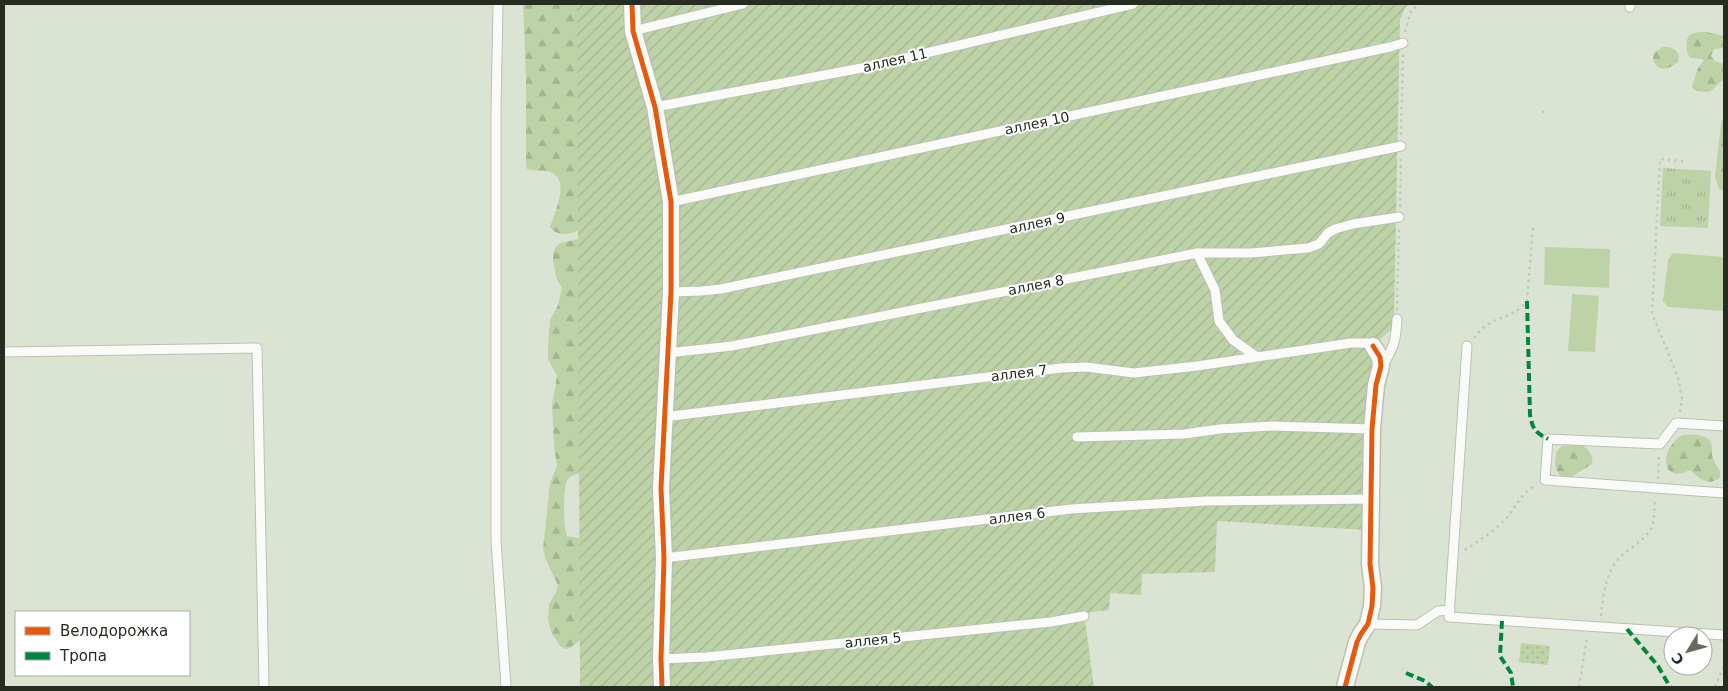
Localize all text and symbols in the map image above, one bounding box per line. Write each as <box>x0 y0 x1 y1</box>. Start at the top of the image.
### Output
street label: аллея 11 <box>861 45 929 75</box>
street label: аллея 10 <box>1003 108 1071 138</box>
street label: аллея 9 <box>1008 209 1066 237</box>
street label: аллея 8 <box>1007 272 1065 298</box>
street label: аллея 7 <box>990 362 1048 384</box>
street label: аллея 6 <box>988 505 1046 527</box>
legend <box>15 611 190 676</box>
text: Велодорожка <box>60 622 168 640</box>
north arrow <box>1663 626 1713 676</box>
street label: аллея 5 <box>844 629 902 651</box>
text: Тропа <box>59 647 107 665</box>
text: С <box>1668 650 1687 668</box>

